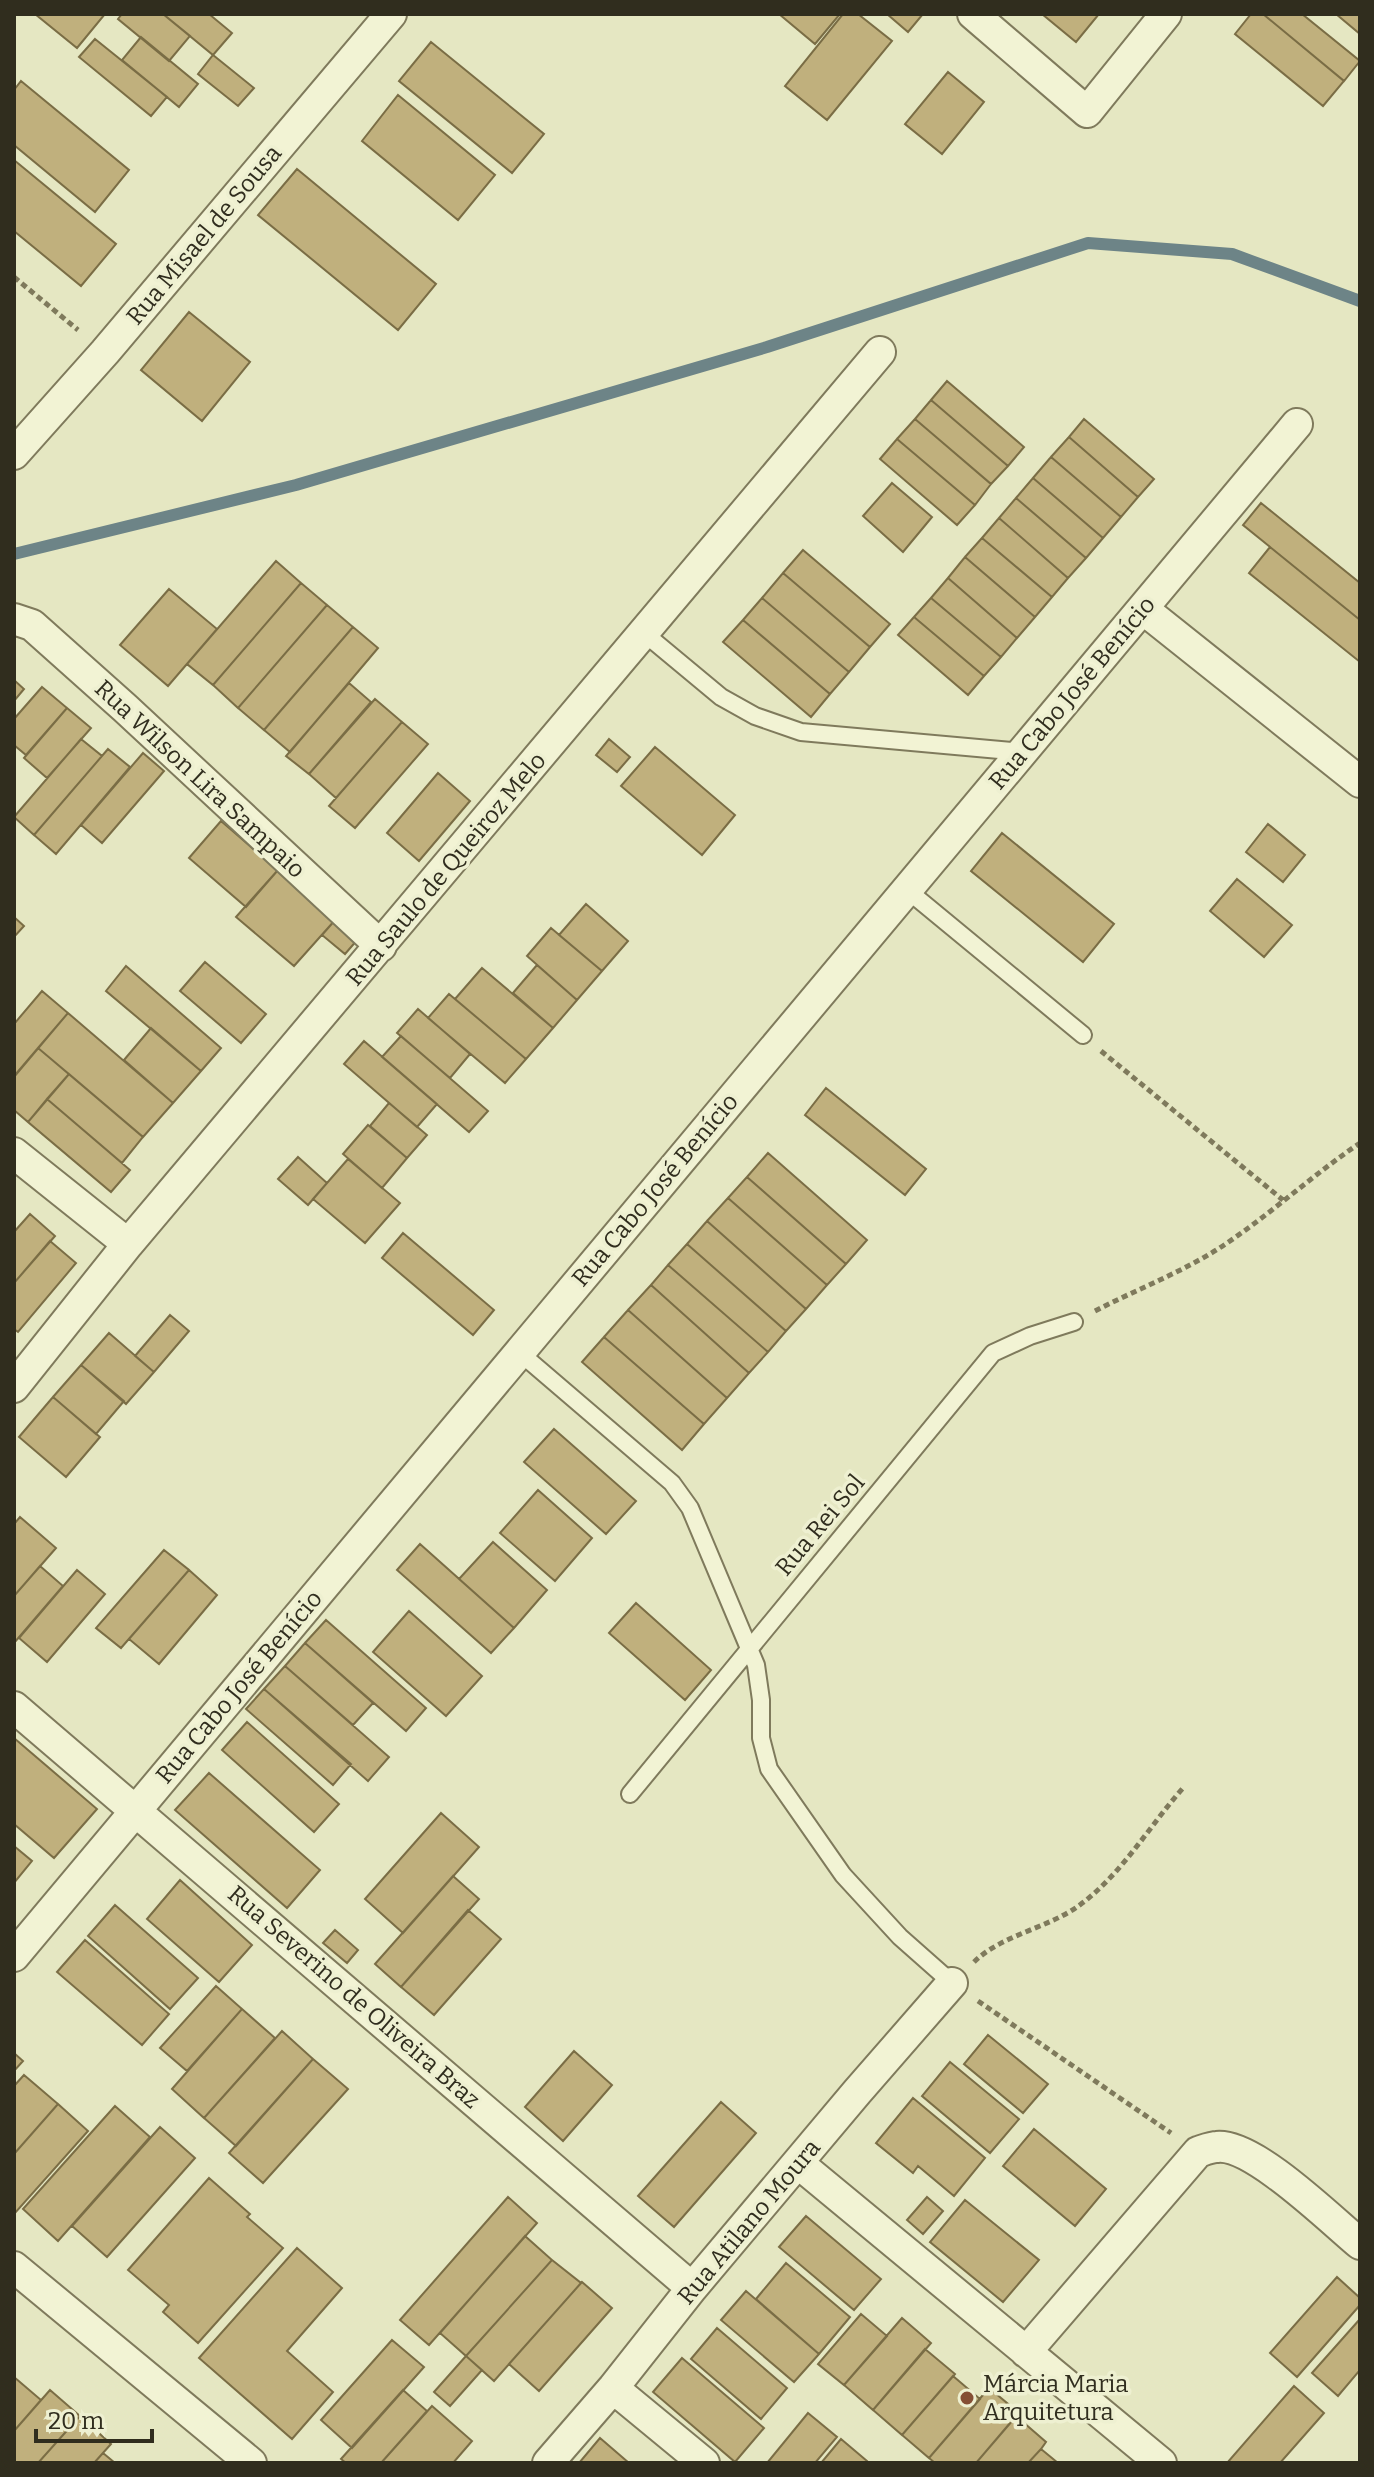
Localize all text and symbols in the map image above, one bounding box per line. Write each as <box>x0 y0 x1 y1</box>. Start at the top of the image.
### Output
street label: Rua Misael de Sousa <box>121 140 287 330</box>
street label: Rua Cabo José Benício <box>983 591 1161 795</box>
street label: Rua Wilson Lira Sampaio <box>89 674 311 884</box>
street label: Rua Saulo de Queiroz Melo <box>340 747 552 991</box>
street label: Rua Cabo José Benício <box>566 1088 744 1292</box>
street label: Rua Rei Sol <box>770 1469 870 1581</box>
street label: Rua Cabo José Benício <box>150 1585 328 1789</box>
street label: Rua Severino de Oliveira Braz <box>222 1880 486 2114</box>
street label: Rua Atilano Moura <box>672 2134 826 2310</box>
place label: Márcia Maria Arquitetura <box>983 2370 1128 2426</box>
marker: Márcia Maria Arquitetura <box>958 2389 976 2407</box>
scale bar <box>36 2393 152 2443</box>
text: 20 m <box>48 2407 104 2435</box>

